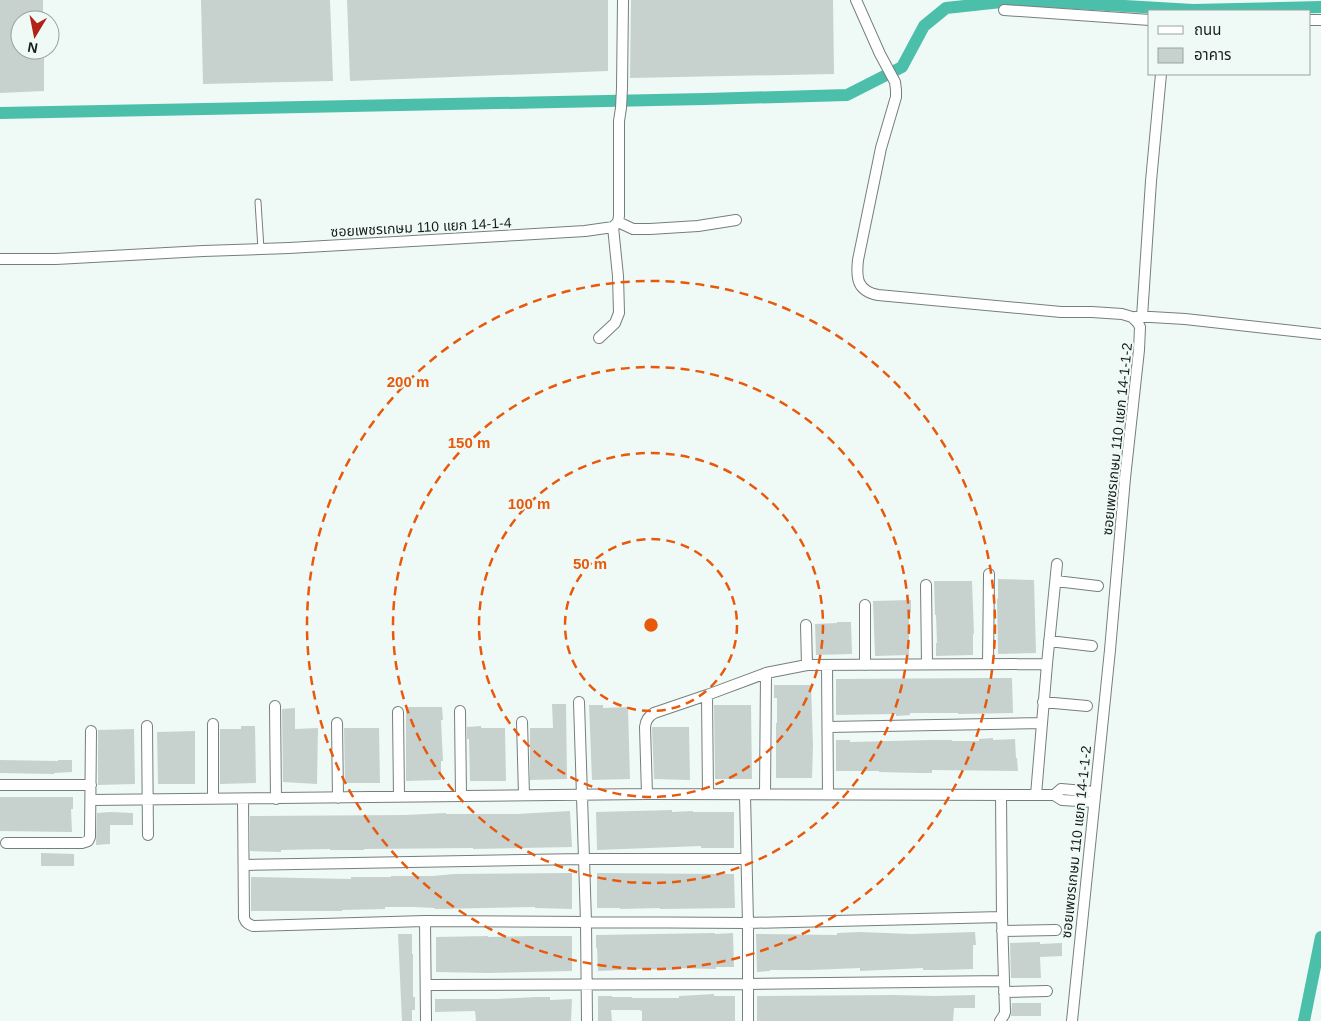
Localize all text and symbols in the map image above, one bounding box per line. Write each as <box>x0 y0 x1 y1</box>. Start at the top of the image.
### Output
north arrow <box>10 10 60 60</box>
legend <box>1148 10 1311 75</box>
text: ถนน <box>1194 21 1221 38</box>
text: N <box>26 39 39 57</box>
text: อาคาร <box>1194 46 1231 63</box>
street label: ซอยเพชรเกษม 110 แยก 14-1-4 <box>330 214 512 240</box>
street label: ซอยเพชรเกษม 110 แยก 14-1-1-2 <box>1099 342 1135 536</box>
text: 200 m <box>387 373 429 390</box>
text: 150 m <box>448 434 490 451</box>
text: 100 m <box>508 495 550 512</box>
text: 50 m <box>573 555 607 572</box>
centre of rings <box>642 616 660 634</box>
street label: ซอยเพชรเกษม 110 แยก 14-1-1-2 <box>1058 745 1094 939</box>

